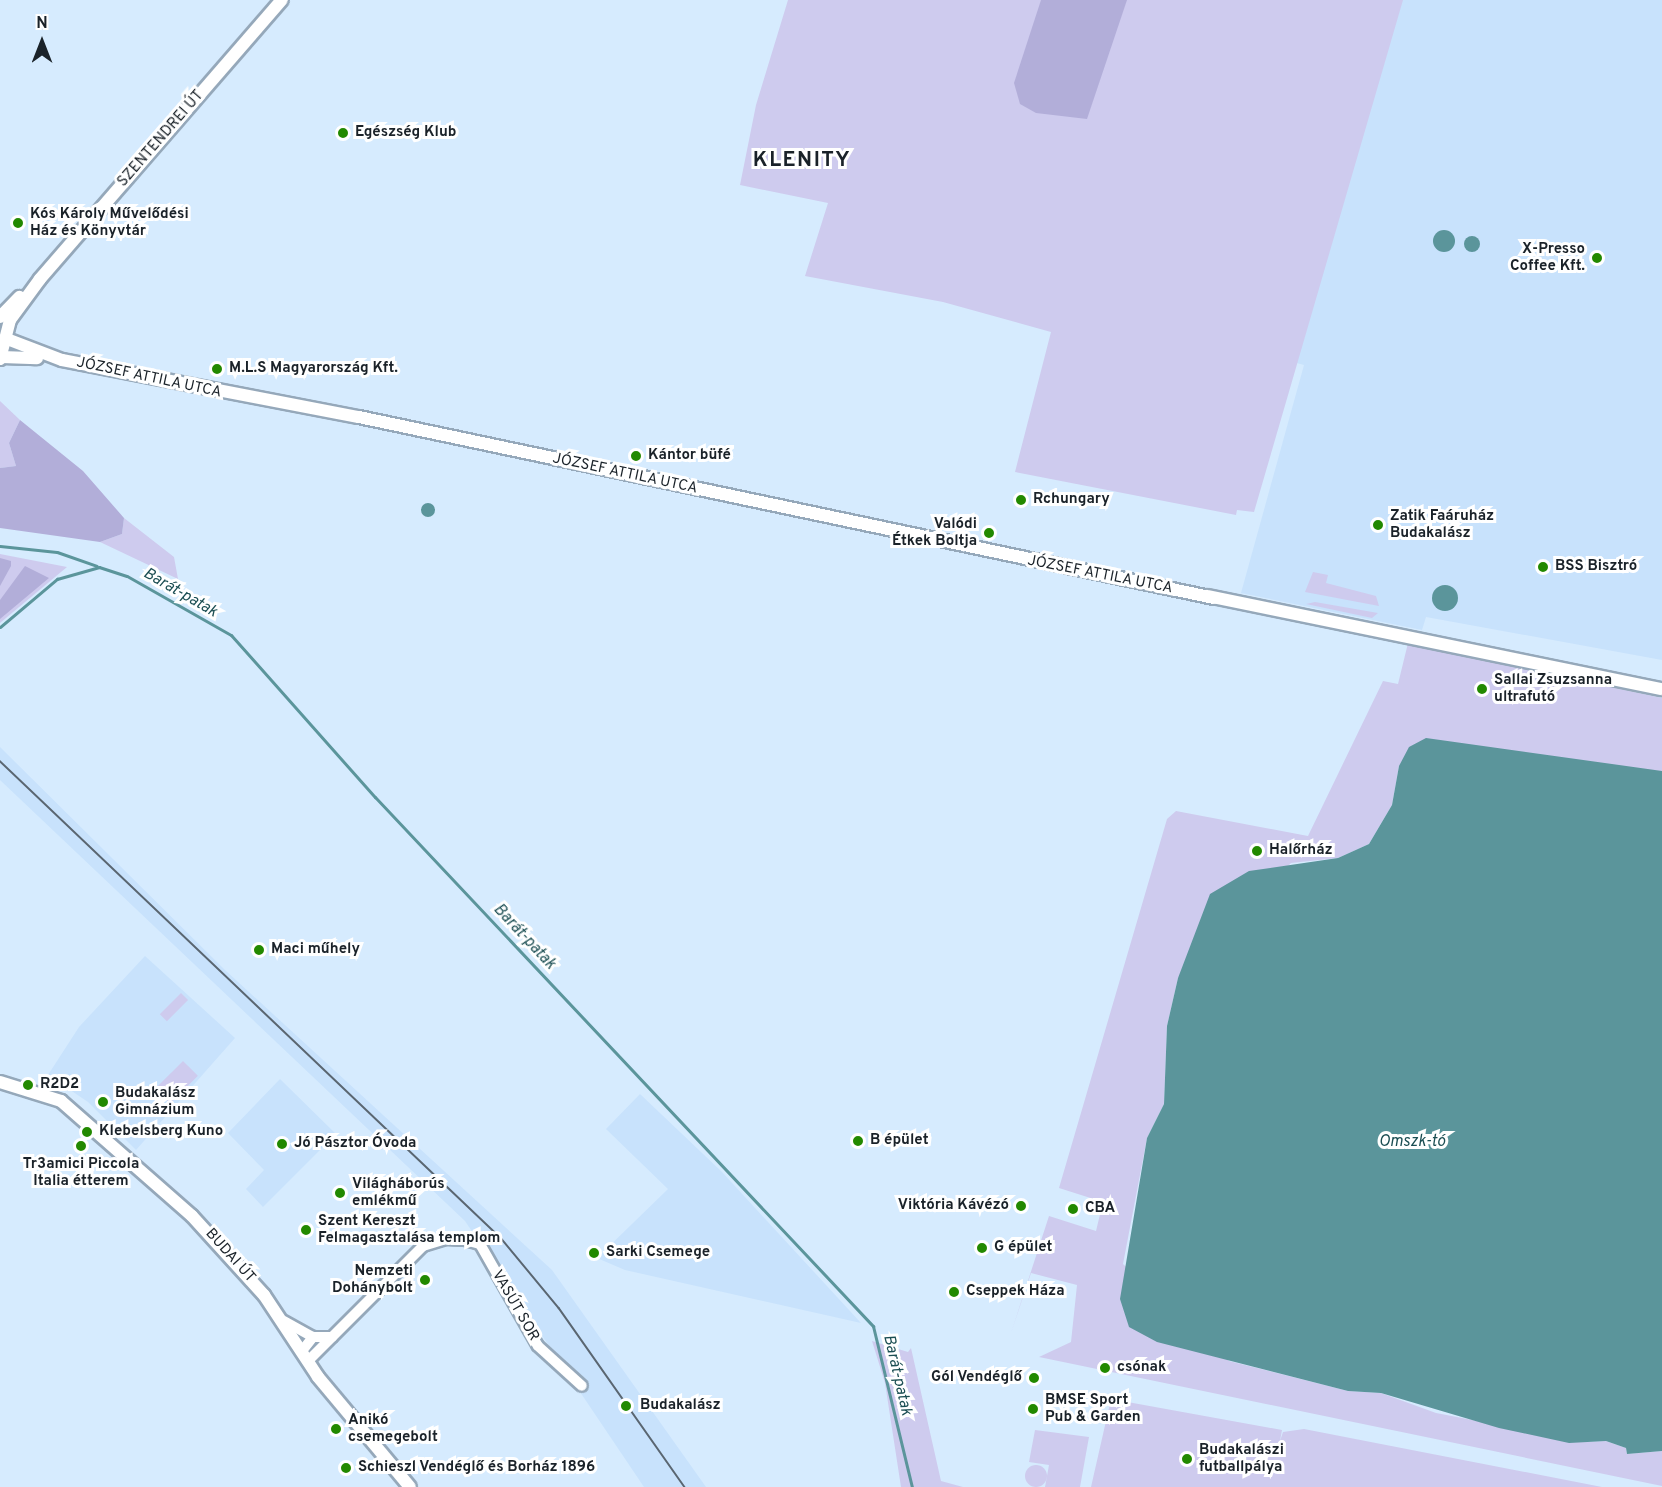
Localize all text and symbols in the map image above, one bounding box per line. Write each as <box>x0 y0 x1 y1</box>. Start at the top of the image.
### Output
north arrow <box>12 12 72 72</box>
text: N <box>36 14 48 34</box>
street label: SZENTENDREI ÚT <box>114 87 208 191</box>
place label: Egészség Klub <box>355 124 457 142</box>
marker: Egészség Klub <box>336 126 350 140</box>
district label: KLENITY <box>753 148 851 174</box>
place label: Kós Károly Művelődési Ház és Könyvtár <box>30 205 189 240</box>
marker: Kós Károly Művelődési Ház és Könyvtár <box>11 216 25 230</box>
place label: X-Presso Coffee Kft. <box>1510 240 1585 275</box>
marker: X-Presso Coffee Kft. <box>1590 251 1604 265</box>
street label: JÓZSEF ATTILA UTCA <box>74 354 224 402</box>
place label: M.L.S Magyarország Kft. <box>229 360 398 378</box>
marker: M.L.S Magyarország Kft. <box>210 362 224 376</box>
place label: Kántor büfé <box>648 447 731 465</box>
marker: Kántor büfé <box>629 449 643 463</box>
street label: JÓZSEF ATTILA UTCA <box>550 450 700 498</box>
place label: Rchungary <box>1033 491 1110 509</box>
marker: Rchungary <box>1014 493 1028 507</box>
place label: Zatik Faáruház Budakalász <box>1390 507 1494 542</box>
place label: Valódi Étkek Boltja <box>892 515 977 550</box>
marker: Zatik Faáruház Budakalász <box>1371 518 1385 532</box>
marker: Valódi Étkek Boltja <box>982 526 996 540</box>
street label: JÓZSEF ATTILA UTCA <box>1025 552 1175 598</box>
place label: BSS Bisztró <box>1555 558 1637 576</box>
marker: BSS Bisztró <box>1536 560 1550 574</box>
water label: Barát-patak <box>139 564 221 622</box>
place label: Sallai Zsuzsanna ultrafutó <box>1494 671 1612 706</box>
marker: Sallai Zsuzsanna ultrafutó <box>1475 682 1489 696</box>
place label: Halőrház <box>1269 842 1333 860</box>
marker: Halőrház <box>1250 844 1264 858</box>
water label: Barát-patak <box>489 900 559 974</box>
place label: Maci műhely <box>271 941 360 959</box>
marker: Maci műhely <box>252 943 266 957</box>
place label: R2D2 <box>40 1076 79 1094</box>
marker: R2D2 <box>21 1078 35 1092</box>
place label: Budakalász Gimnázium <box>115 1084 196 1119</box>
marker: Budakalász Gimnázium <box>96 1095 110 1109</box>
place label: Klebelsberg Kuno <box>99 1123 223 1141</box>
marker: Klebelsberg Kuno <box>80 1125 94 1139</box>
place label: B épület <box>870 1132 929 1150</box>
water label: Omszk-tó <box>1379 1132 1445 1152</box>
marker: B épület <box>851 1134 865 1148</box>
place label: Jó Pásztor Óvoda <box>294 1135 416 1153</box>
marker: Jó Pásztor Óvoda <box>275 1137 289 1151</box>
marker: Tr3amici Piccola Italia étterem <box>74 1139 88 1153</box>
place label: Tr3amici Piccola Italia étterem <box>23 1155 139 1190</box>
place label: Világháborús emlékmű <box>352 1175 445 1210</box>
marker: Világháborús emlékmű <box>333 1186 347 1200</box>
place label: Viktória Kávézó <box>898 1197 1009 1215</box>
marker: Viktória Kávézó <box>1014 1199 1028 1213</box>
place label: CBA <box>1085 1200 1115 1218</box>
marker: CBA <box>1066 1202 1080 1216</box>
place label: Szent Kereszt Felmagasztalása templom <box>318 1212 500 1247</box>
marker: Szent Kereszt Felmagasztalása templom <box>299 1223 313 1237</box>
street label: BUDAI ÚT <box>201 1225 259 1287</box>
place label: G épület <box>994 1239 1052 1257</box>
marker: G épület <box>975 1241 989 1255</box>
place label: Sarki Csemege <box>606 1244 710 1262</box>
marker: Sarki Csemege <box>587 1246 601 1260</box>
place label: Nemzeti Dohánybolt <box>332 1262 413 1297</box>
street label: VASÚT SOR <box>487 1267 543 1345</box>
marker: Nemzeti Dohánybolt <box>418 1273 432 1287</box>
place label: Cseppek Háza <box>966 1283 1065 1301</box>
marker: Cseppek Háza <box>947 1285 961 1299</box>
water label: Barát-patak <box>878 1333 916 1417</box>
place label: csónak <box>1117 1359 1166 1377</box>
marker: csónak <box>1098 1361 1112 1375</box>
place label: Gól Vendéglő <box>930 1369 1022 1387</box>
marker: Gól Vendéglő <box>1027 1371 1041 1385</box>
place label: BMSE Sport Pub & Garden <box>1045 1391 1141 1426</box>
marker: Budakalász <box>617 1397 635 1415</box>
place label: Budakalász <box>640 1397 721 1415</box>
marker: BMSE Sport Pub & Garden <box>1026 1402 1040 1416</box>
place label: Anikó csemegebolt <box>348 1411 438 1446</box>
marker: Anikó csemegebolt <box>329 1422 343 1436</box>
place label: Budakalászi futballpálya <box>1199 1441 1284 1476</box>
marker: Budakalászi futballpálya <box>1180 1452 1194 1466</box>
place label: Schieszl Vendéglő és Borház 1896 <box>358 1459 596 1477</box>
marker: Schieszl Vendéglő és Borház 1896 <box>339 1461 353 1475</box>

